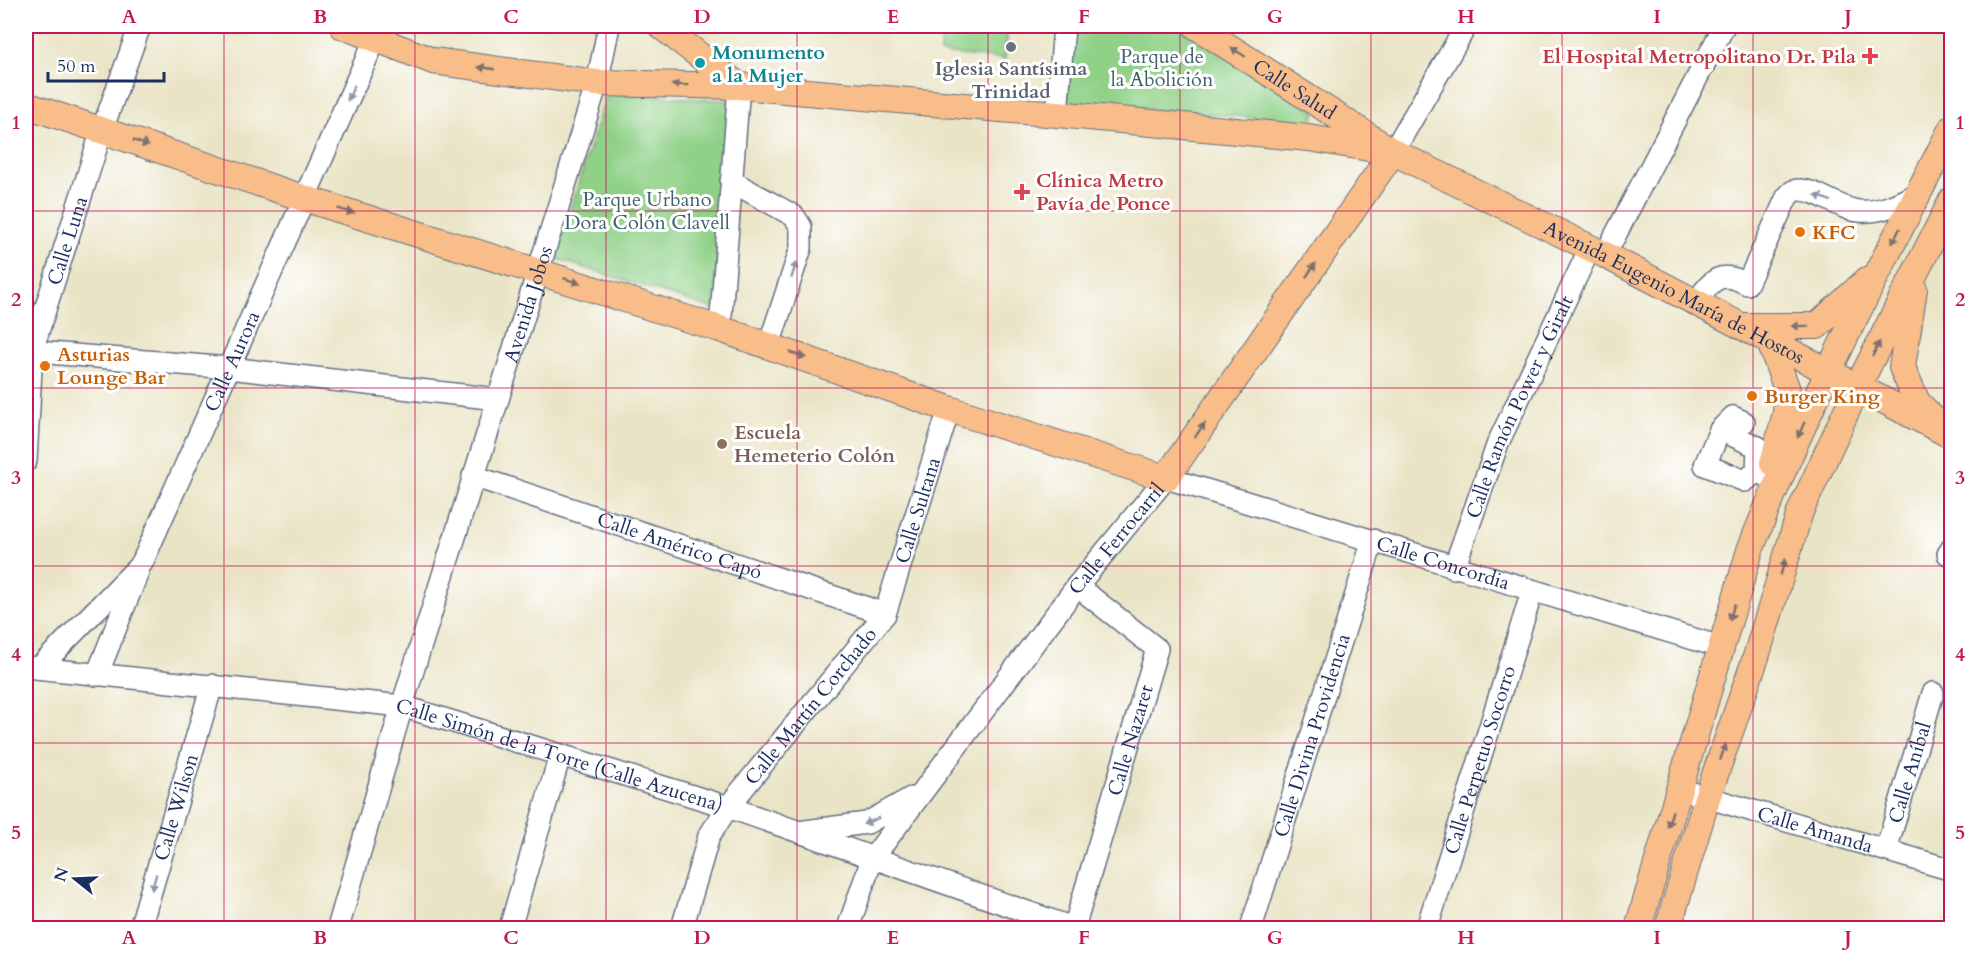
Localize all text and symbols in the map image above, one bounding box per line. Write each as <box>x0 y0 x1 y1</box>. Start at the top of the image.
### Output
text: A <box>121 3 137 30</box>
text: B <box>313 3 327 30</box>
text: C <box>503 3 519 30</box>
text: D <box>693 3 711 30</box>
text: E <box>887 3 899 30</box>
text: F <box>1078 3 1090 30</box>
text: G <box>1267 3 1283 30</box>
text: H <box>1457 3 1475 30</box>
text: I <box>1653 3 1661 30</box>
text: J <box>1841 3 1852 30</box>
place label: Monumento a la Mujer <box>712 39 825 89</box>
marker: Iglesia Santísima Trinidad <box>1004 40 1018 54</box>
park label: Parque de la Abolición <box>1111 43 1214 93</box>
place label: El Hospital Metropolitano Dr. Pila <box>1542 43 1856 70</box>
scale bar <box>48 45 164 83</box>
one-way arrow <box>1230 46 1246 57</box>
marker: El Hospital Metropolitano Dr. Pila <box>1861 47 1879 65</box>
street label: Calle Salud <box>1247 53 1341 126</box>
text: 50 m <box>57 54 96 79</box>
place label: Iglesia Santísima Trinidad <box>935 55 1087 105</box>
marker: Monumento a la Mujer <box>693 56 707 70</box>
one-way arrow <box>477 63 496 72</box>
one-way arrow <box>671 80 690 90</box>
one-way arrow <box>346 84 355 101</box>
text: 1 <box>11 109 21 136</box>
text: 1 <box>1955 109 1965 136</box>
one-way arrow <box>132 139 150 149</box>
place label: Clínica Metro Pavía de Ponce <box>1036 167 1171 217</box>
marker: Clínica Metro Pavía de Ponce <box>1013 183 1031 201</box>
park label: Parque Urbano Dora Colón Clavell <box>564 186 730 236</box>
street label: Calle Luna <box>41 193 94 289</box>
one-way arrow <box>1814 193 1832 202</box>
one-way arrow <box>337 207 355 217</box>
street label: Avenida Eugenio María de Hostos <box>1539 214 1809 371</box>
place label: KFC <box>1812 219 1856 246</box>
marker: KFC <box>1793 225 1807 239</box>
one-way arrow <box>1891 228 1901 245</box>
street label: Avenida Jobos <box>497 243 559 366</box>
one-way arrow <box>790 261 799 279</box>
one-way arrow <box>1305 263 1317 279</box>
one-way arrow <box>563 277 581 287</box>
text: 2 <box>11 286 21 313</box>
text: 2 <box>1955 286 1965 313</box>
street label: Calle Ramón Power y Giralt <box>1460 290 1580 522</box>
street label: Calle Aurora <box>198 306 267 416</box>
one-way arrow <box>1790 321 1809 331</box>
place label: Asturias Lounge Bar <box>57 341 167 391</box>
one-way arrow <box>1871 341 1881 358</box>
one-way arrow <box>789 350 807 360</box>
marker: Asturias Lounge Bar <box>38 359 52 373</box>
place label: Burger King <box>1764 383 1880 410</box>
marker: Burger King <box>1745 389 1759 403</box>
place label: Escuela Hemeterio Colón <box>734 419 895 469</box>
one-way arrow <box>1796 421 1806 439</box>
one-way arrow <box>1194 423 1206 439</box>
marker: Escuela Hemeterio Colón <box>715 437 729 451</box>
street label: Calle Sultana <box>889 454 947 567</box>
text: 3 <box>11 464 21 491</box>
text: 3 <box>1955 464 1965 491</box>
street label: Calle Ferrocarril <box>1062 477 1171 601</box>
street label: Calle Américo Capó <box>593 506 766 586</box>
street label: Calle Concordia <box>1373 530 1513 597</box>
one-way arrow <box>1779 558 1788 576</box>
one-way arrow <box>1727 603 1736 621</box>
street label: Calle Martín Corchado <box>738 622 883 791</box>
street label: Calle Divina Providencia <box>1267 630 1357 841</box>
text: 4 <box>11 641 21 668</box>
text: 4 <box>1955 641 1965 668</box>
street label: Calle Perpetuo Socorro <box>1438 662 1522 858</box>
street label: Calle Nazaret <box>1101 681 1160 799</box>
street label: Calle Simón de la Torre (Calle Azucena) <box>392 692 726 819</box>
street label: Calle Aníbal <box>1882 719 1938 826</box>
one-way arrow <box>1719 743 1728 761</box>
street label: Calle Wilson <box>148 750 205 864</box>
street label: Calle Amanda <box>1754 800 1876 860</box>
one-way arrow <box>1665 810 1674 828</box>
one-way arrow <box>862 817 880 826</box>
text: 5 <box>11 819 21 846</box>
text: 5 <box>1955 819 1965 846</box>
north arrow <box>45 849 105 909</box>
text: N <box>49 865 74 885</box>
one-way arrow <box>149 873 158 891</box>
text: A <box>121 924 137 951</box>
text: B <box>313 924 327 951</box>
text: C <box>503 924 519 951</box>
text: D <box>693 924 711 951</box>
text: E <box>887 924 899 951</box>
text: F <box>1078 924 1090 951</box>
text: G <box>1267 924 1283 951</box>
text: H <box>1457 924 1475 951</box>
text: I <box>1653 924 1661 951</box>
text: J <box>1841 924 1852 951</box>

